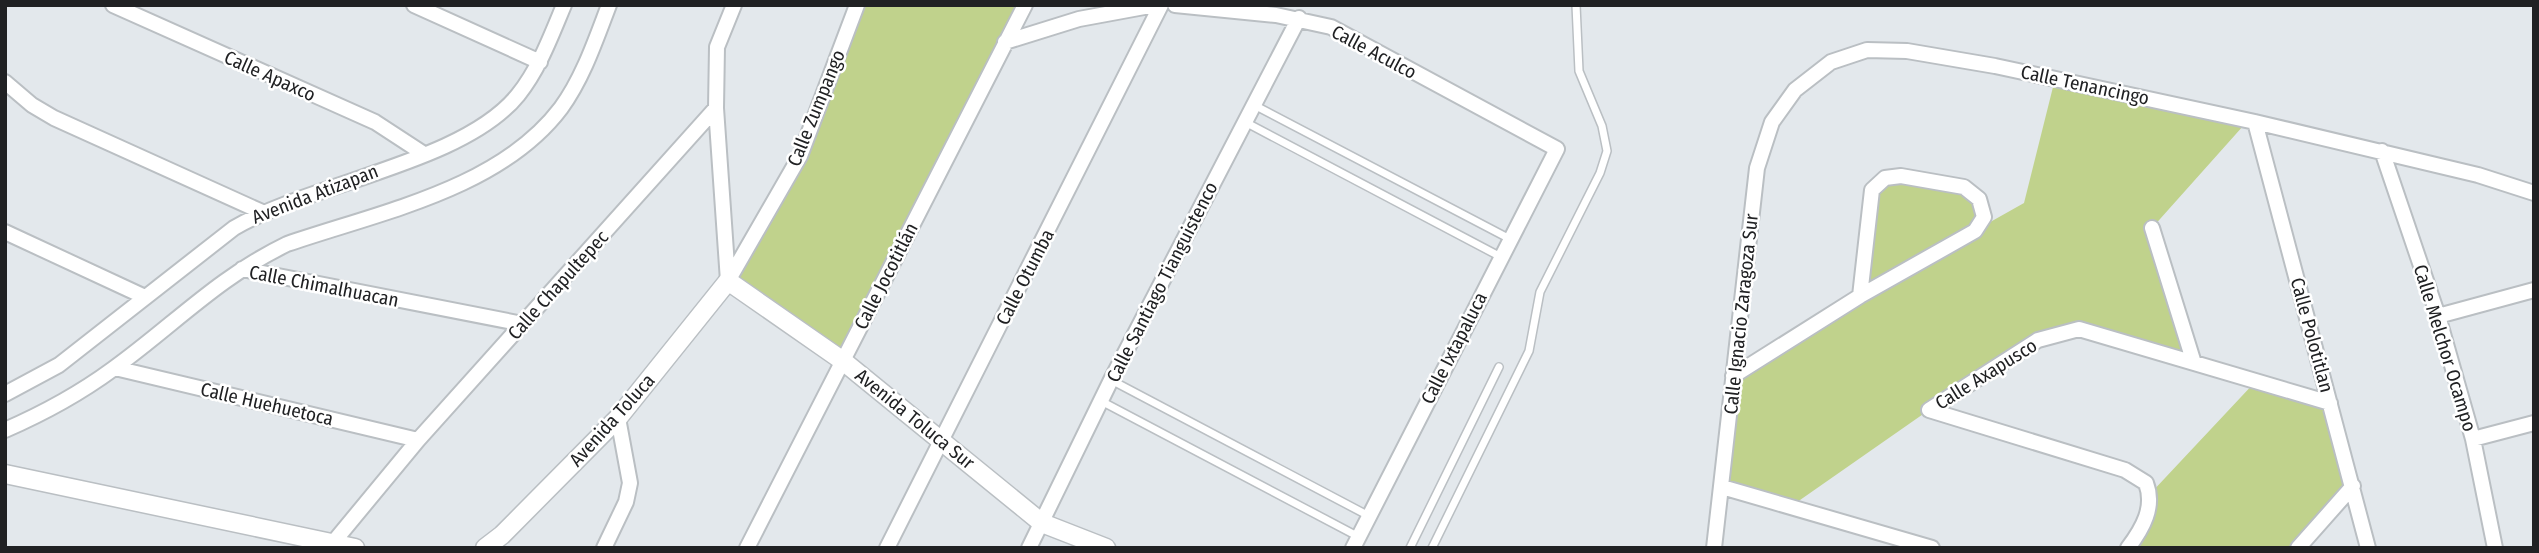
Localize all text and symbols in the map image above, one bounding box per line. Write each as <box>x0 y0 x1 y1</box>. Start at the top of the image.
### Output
street label: Calle Aculco <box>1328 20 1420 84</box>
street label: Calle Apaxco <box>221 46 319 106</box>
street label: Calle Zumpango <box>782 46 850 170</box>
street label: Calle Tenancingo <box>2019 60 2151 110</box>
street label: Avenida Atizapan <box>249 159 381 229</box>
street label: Calle Santiago Tianguistenco <box>1101 178 1223 386</box>
street label: Calle Ignacio Zaragoza Sur <box>1719 212 1763 415</box>
street label: Calle Jocotitlán <box>849 219 923 333</box>
street label: Calle Otumba <box>991 225 1059 329</box>
street label: Calle Chapultepec <box>503 226 613 344</box>
street label: Calle Chimalhuacan <box>247 260 401 312</box>
street label: Calle Melchor Ocampo <box>2409 262 2481 434</box>
street label: Calle Polotitlan <box>2286 275 2338 395</box>
street label: Calle Ixtapaluca <box>1416 288 1492 408</box>
street label: Calle Axapusco <box>1931 334 2041 414</box>
street label: Avenida Toluca Sur <box>851 364 980 474</box>
street label: Avenida Toluca <box>564 369 660 471</box>
street label: Calle Huehuetoca <box>198 378 336 430</box>

